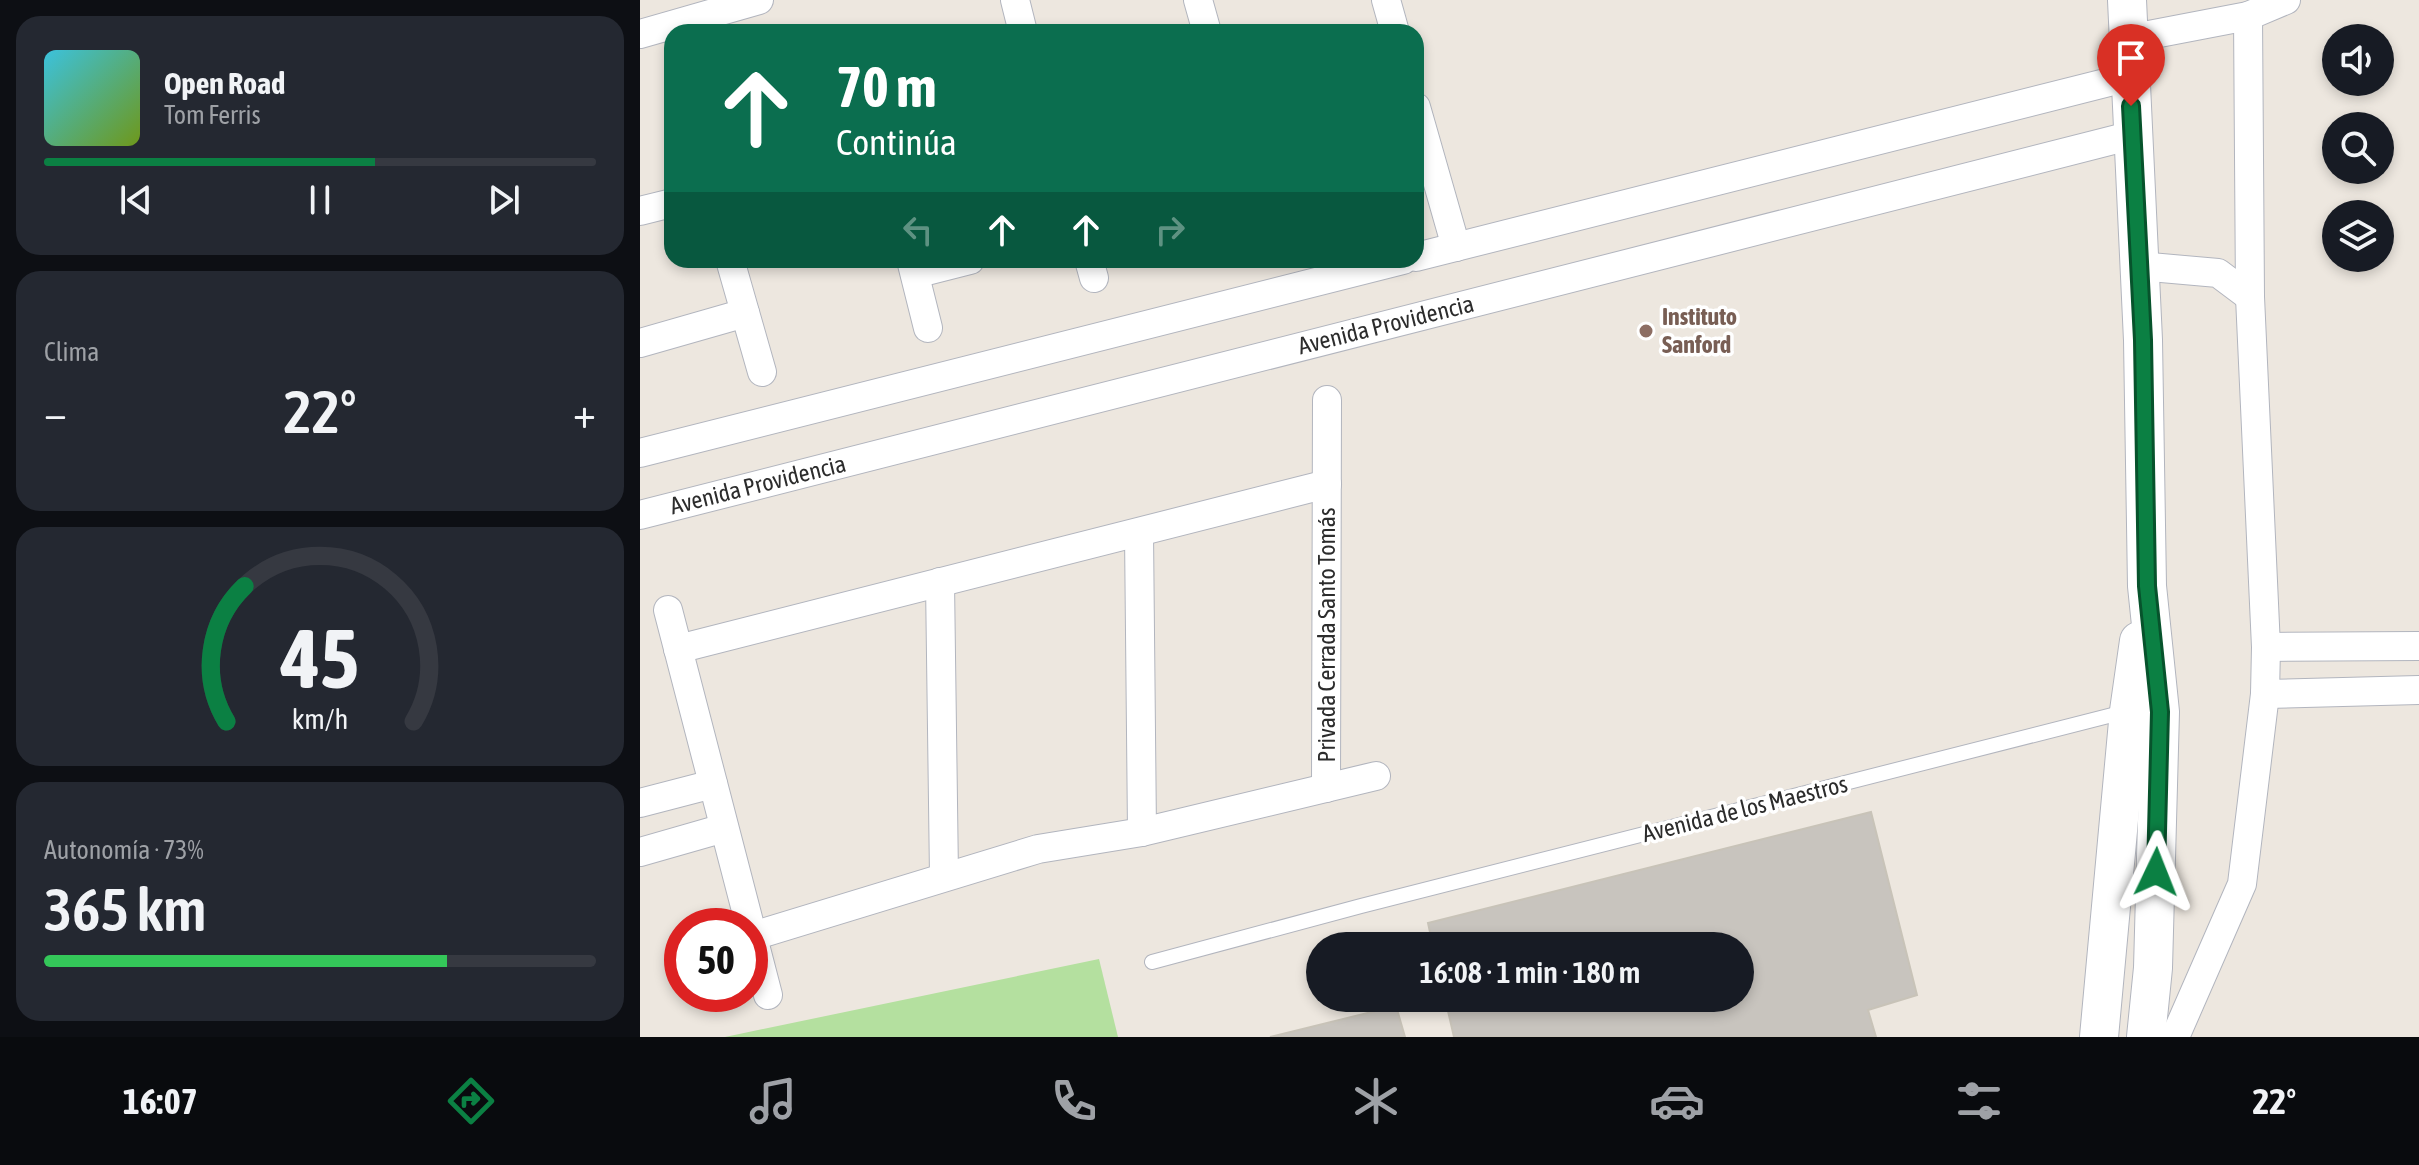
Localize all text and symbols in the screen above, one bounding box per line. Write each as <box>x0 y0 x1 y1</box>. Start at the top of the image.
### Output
pin <box>2097 24 2165 106</box>
map controls <box>2322 24 2394 272</box>
button: sound <box>2322 24 2394 96</box>
icon: arrive <box>2109 36 2153 80</box>
text: 70 m <box>836 55 937 119</box>
icon: ahead <box>704 56 808 160</box>
text: Open Road <box>164 66 285 100</box>
text: Tom Ferris <box>164 100 261 130</box>
button: search <box>2322 112 2394 184</box>
text: Continúa <box>836 121 957 163</box>
icon: previous <box>114 178 158 222</box>
icon: pause <box>298 178 342 222</box>
icon: next <box>482 178 526 222</box>
button: layers <box>2322 200 2394 272</box>
icon: left <box>896 208 940 252</box>
icon: ahead <box>980 208 1024 252</box>
icon: ahead <box>1064 208 1108 252</box>
icon: right <box>1148 208 1192 252</box>
street label: Avenida Providencia <box>1295 290 1477 359</box>
place label: Instituto Sanford <box>1662 303 1737 358</box>
marker: Instituto Sanford <box>1637 322 1655 340</box>
text: Clima <box>44 337 99 367</box>
text: 22° <box>284 377 356 446</box>
text: − <box>44 387 67 437</box>
text: + <box>573 387 596 437</box>
street label: Avenida Providencia <box>667 450 849 519</box>
street label: Privada Cerrada Santo Tomás <box>1313 508 1340 762</box>
text: 45 <box>280 610 359 706</box>
text: km/h <box>292 702 348 735</box>
street label: Avenida de los Maestros <box>1640 770 1850 847</box>
position arrow <box>2114 830 2198 914</box>
text: Autonomía · 73% <box>44 835 204 865</box>
text: 365 km <box>44 875 206 944</box>
speed limit sign: 50 <box>664 908 768 1012</box>
text: 16:08 · 1 min · 180 m <box>1420 955 1640 989</box>
icon: directions <box>443 1073 499 1129</box>
icon: music <box>745 1073 801 1129</box>
icon: phone <box>1046 1073 1102 1129</box>
icon: climate <box>1348 1073 1404 1129</box>
icon: car <box>1649 1073 1705 1129</box>
icon: filters <box>1951 1073 2007 1129</box>
text: 16:07 <box>123 1080 198 1122</box>
text: 22° <box>2252 1080 2296 1122</box>

